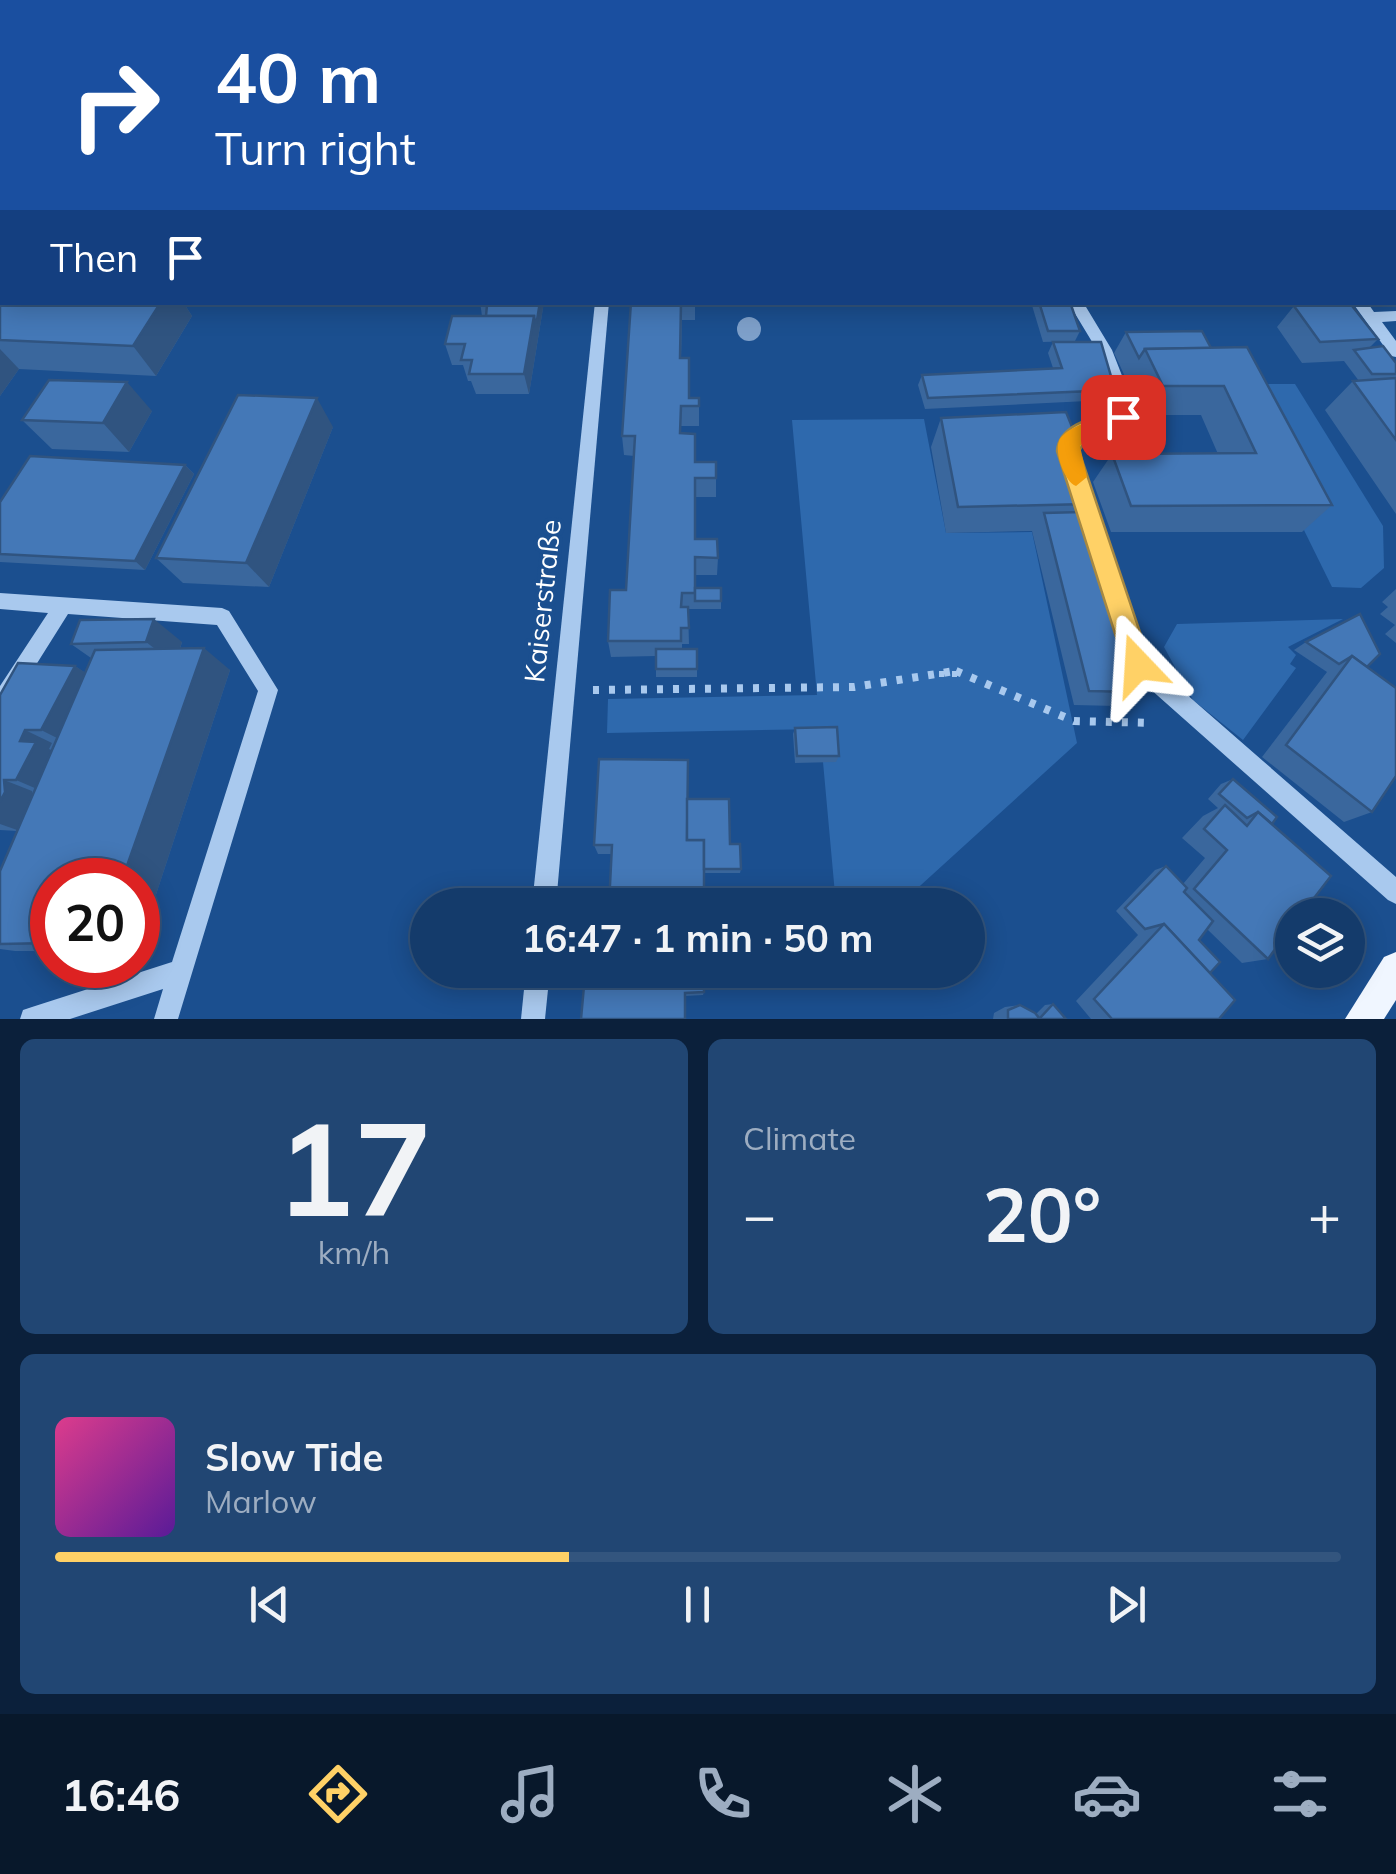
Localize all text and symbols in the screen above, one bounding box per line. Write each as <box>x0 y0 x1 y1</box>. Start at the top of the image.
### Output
text: 40 m <box>215 33 381 121</box>
icon: right <box>50 40 180 170</box>
text: Turn right <box>215 120 416 176</box>
icon: arrive <box>158 230 213 285</box>
text: Then <box>50 234 138 282</box>
pin <box>1081 375 1166 460</box>
icon: arrive <box>1096 390 1151 445</box>
street label: Kaiserstraße <box>516 518 568 684</box>
position arrow <box>1086 613 1190 717</box>
speed limit sign: 20 <box>30 858 160 988</box>
map controls <box>1275 898 1365 988</box>
button: layers <box>1275 898 1365 988</box>
text: 16:47 · 1 min · 50 m <box>522 914 873 962</box>
text: 17 <box>276 1085 432 1249</box>
text: Climate <box>743 1118 856 1158</box>
text: 20° <box>983 1167 1101 1261</box>
text: − <box>743 1180 776 1249</box>
text: + <box>1308 1180 1341 1249</box>
text: km/h <box>318 1232 390 1272</box>
text: Slow Tide <box>205 1433 383 1481</box>
text: Marlow <box>205 1481 317 1521</box>
icon: previous <box>242 1577 297 1632</box>
icon: pause <box>670 1577 725 1632</box>
icon: next <box>1099 1577 1154 1632</box>
icon: directions <box>303 1759 373 1829</box>
icon: music <box>495 1759 565 1829</box>
icon: phone <box>688 1759 758 1829</box>
icon: climate <box>880 1759 950 1829</box>
icon: car <box>1072 1759 1142 1829</box>
icon: filters <box>1265 1759 1335 1829</box>
text: 16:46 <box>61 1766 180 1822</box>

